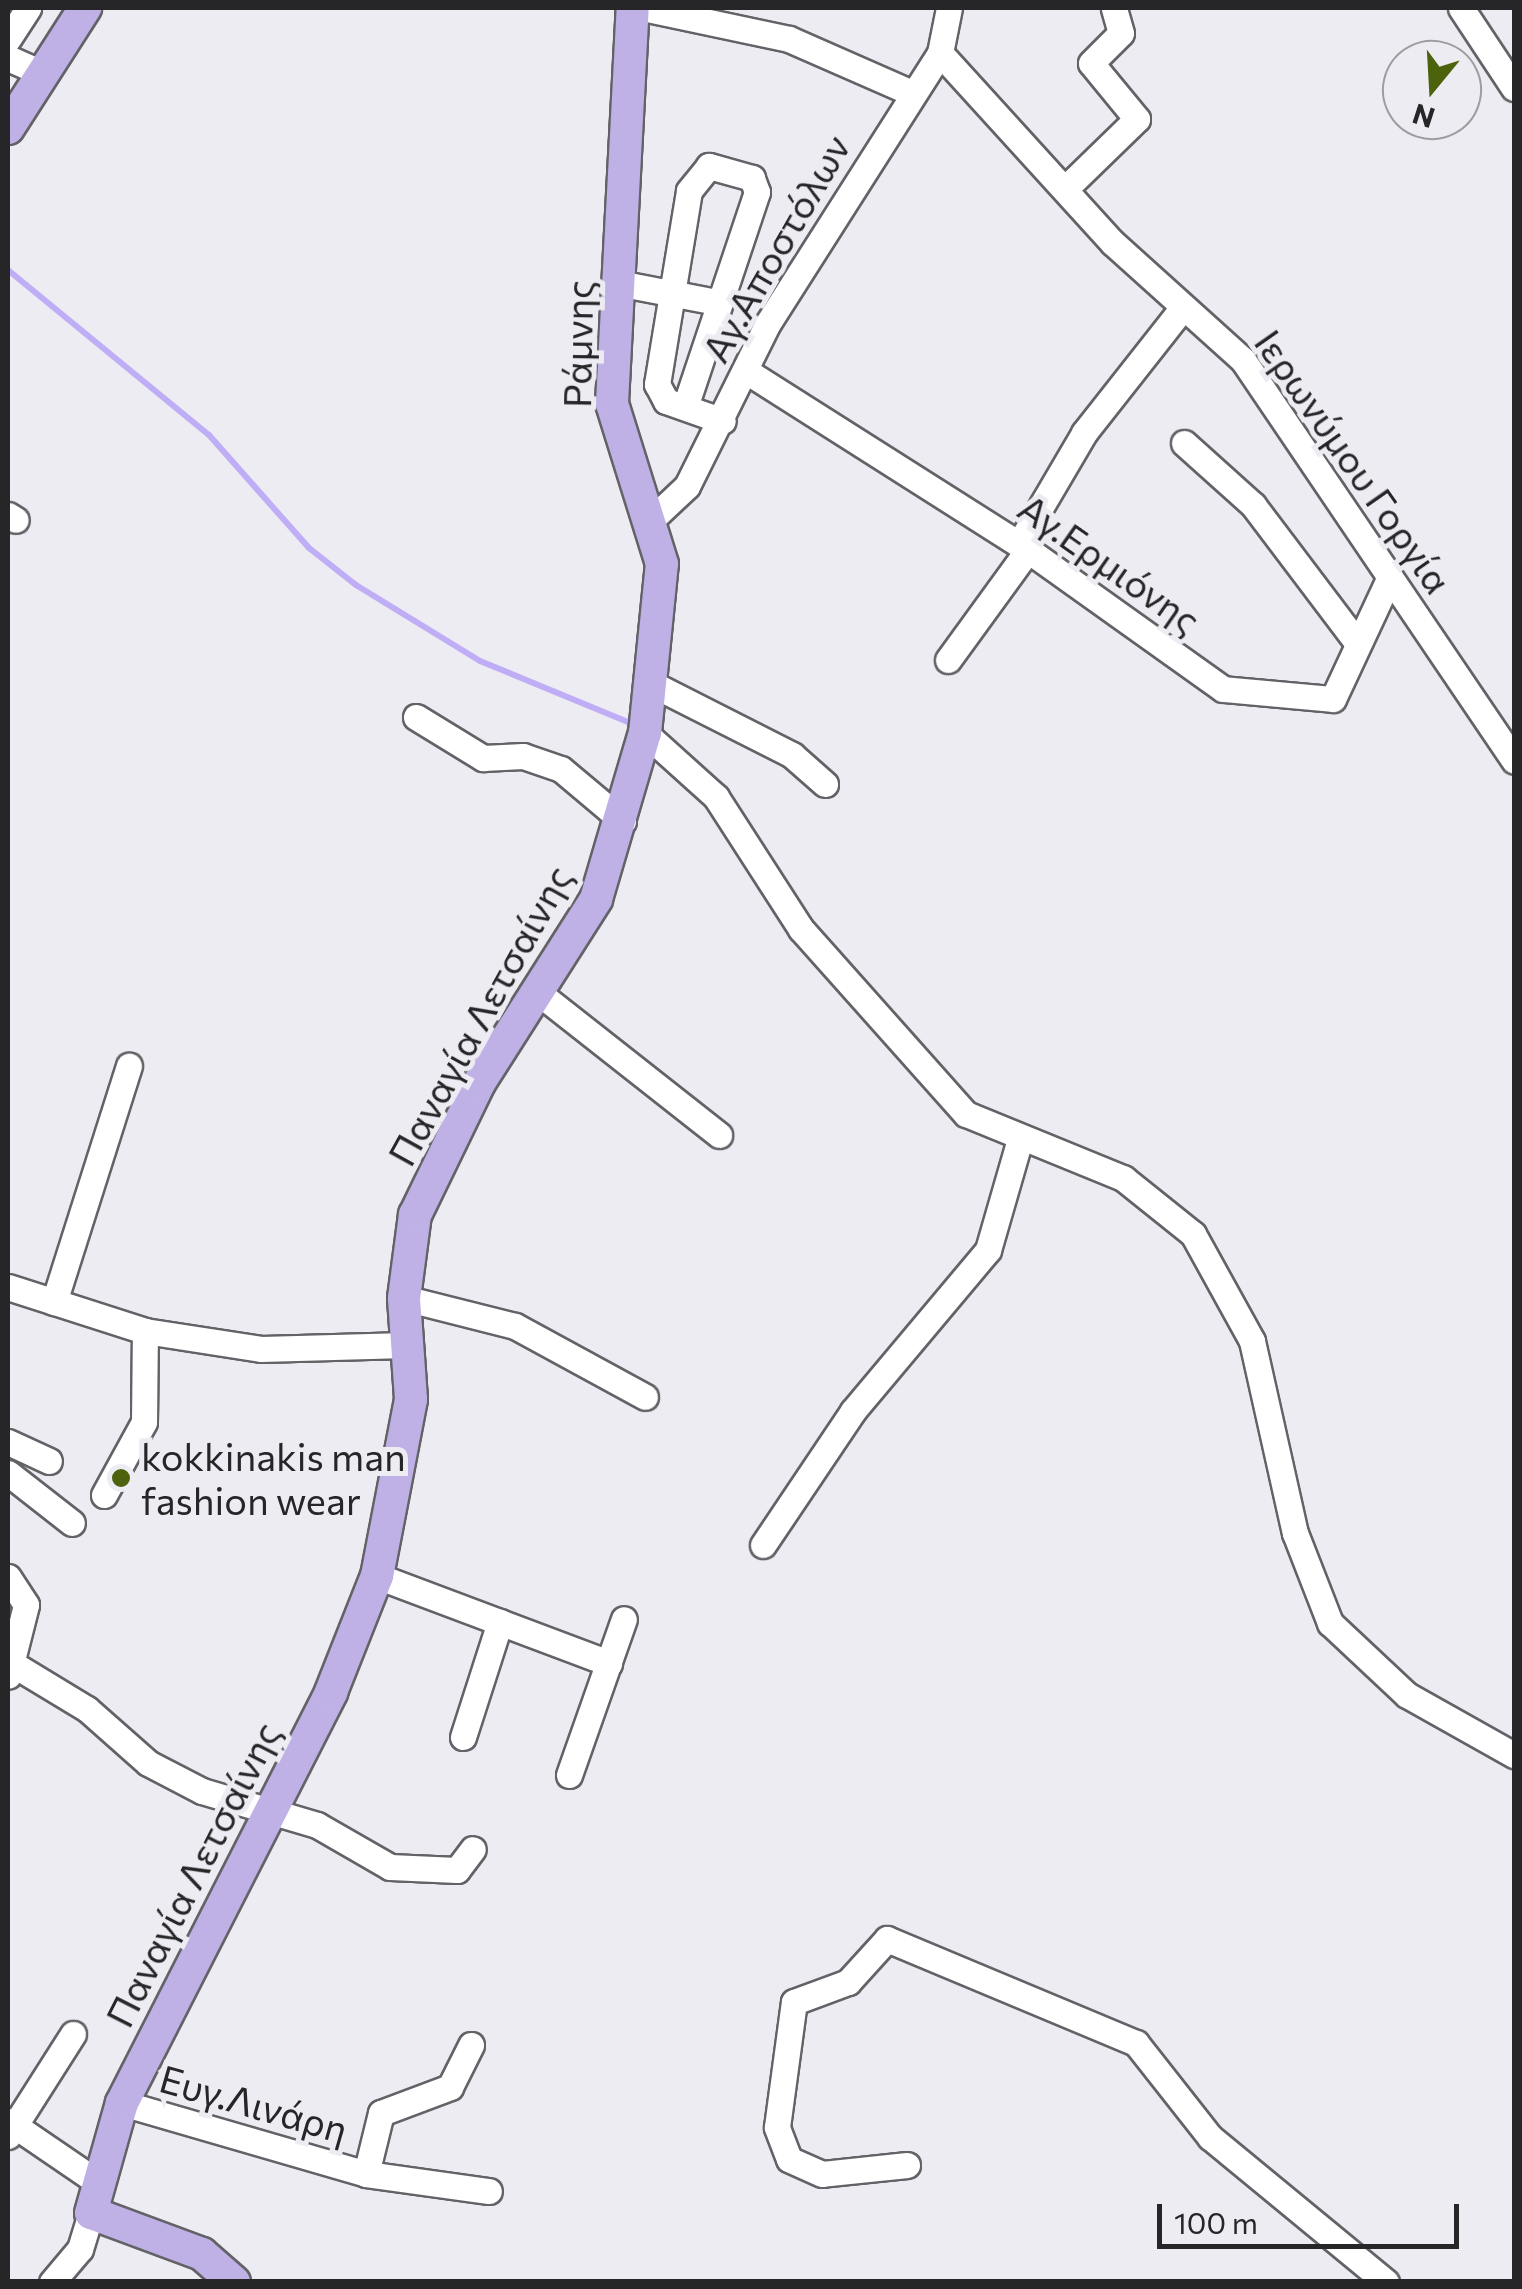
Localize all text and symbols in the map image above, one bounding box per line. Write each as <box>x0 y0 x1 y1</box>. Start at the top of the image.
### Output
north arrow <box>1382 40 1482 140</box>
text: N <box>1408 97 1439 136</box>
street label: Αγ.Αποστόλων <box>692 126 858 370</box>
street label: Ράμνης <box>553 280 601 408</box>
street label: Ιερωνύμου Γοργία <box>1246 321 1462 601</box>
street label: Αγ.Ερμιόνης <box>1010 484 1210 642</box>
street label: Παναγία Λετσαίνης <box>378 857 580 1173</box>
place label: kokkinakis man fashion wear <box>141 1433 406 1522</box>
marker: kokkinakis man fashion wear <box>110 1467 132 1489</box>
street label: Παναγία Λετσαίνης <box>95 1714 289 2034</box>
street label: Ευγ.Λινάρη <box>155 2054 353 2152</box>
scale bar <box>1162 2184 1464 2246</box>
text: 100 m <box>1174 2203 1258 2240</box>

